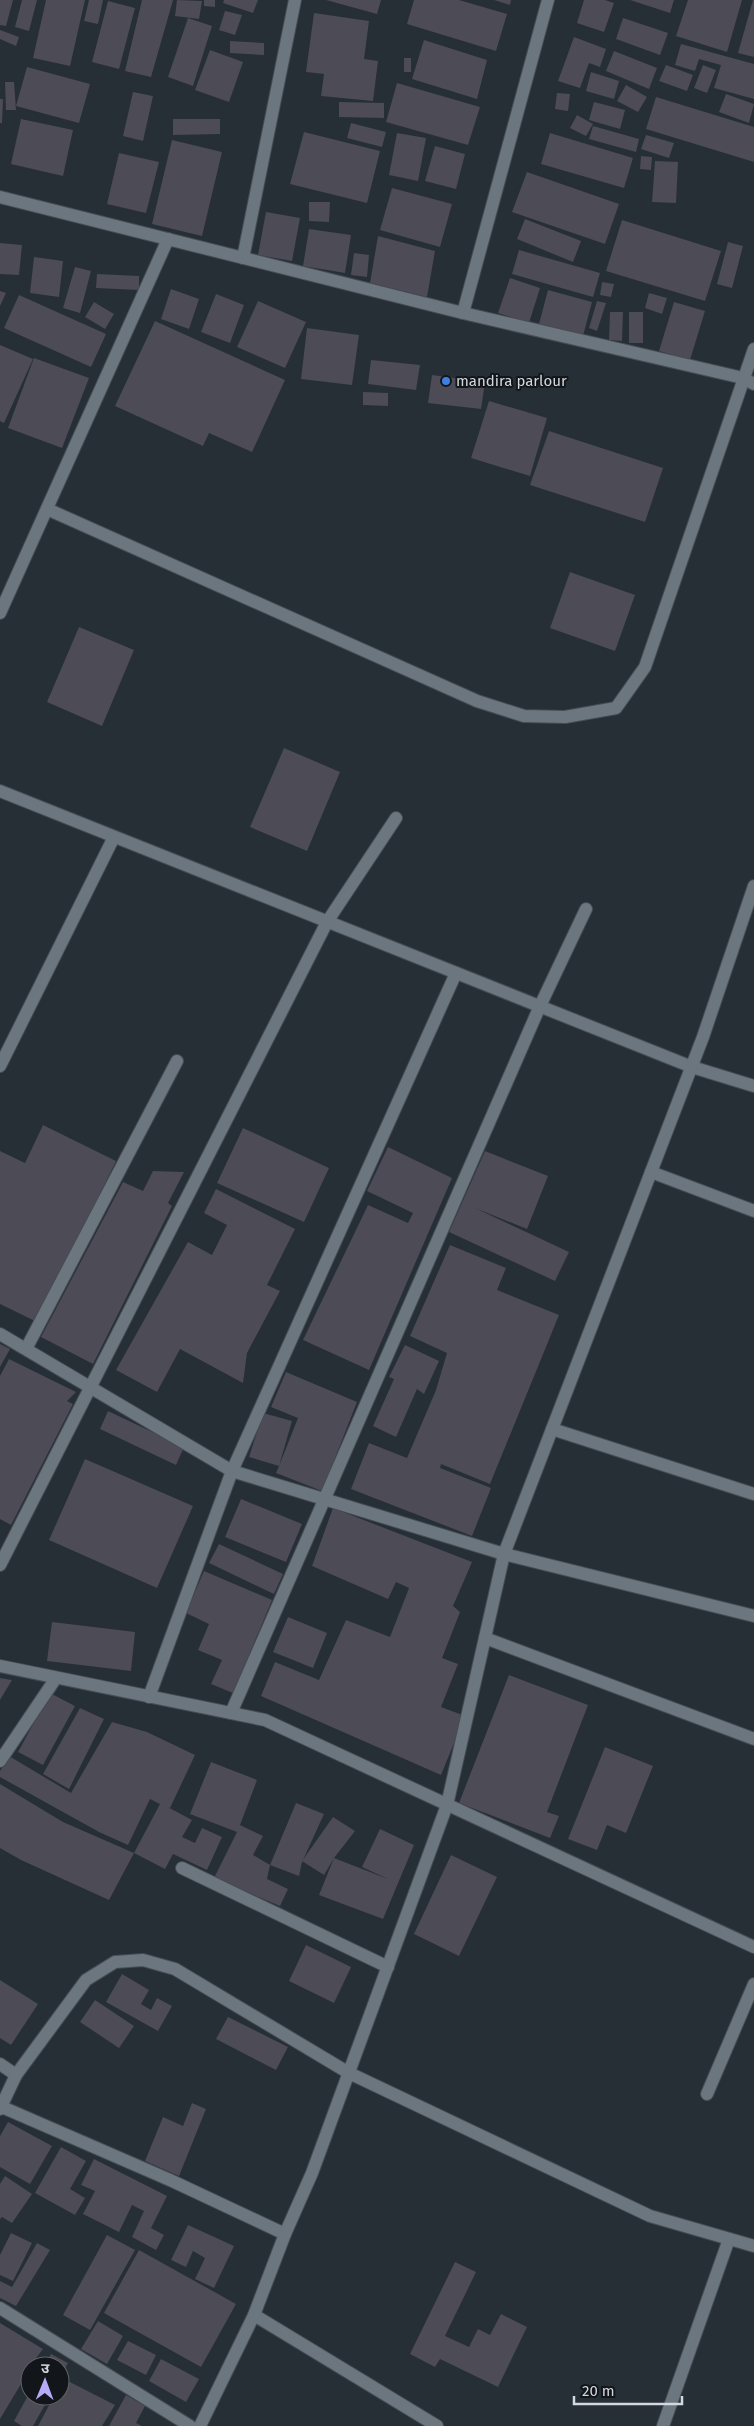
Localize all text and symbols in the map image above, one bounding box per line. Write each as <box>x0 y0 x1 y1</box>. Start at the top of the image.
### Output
place label: mandira parlour <box>456 372 567 390</box>
marker: mandira parlour <box>440 375 452 387</box>
north arrow <box>20 2356 70 2406</box>
text: उ <box>41 2360 50 2377</box>
scale bar <box>574 2374 682 2406</box>
text: 20 m <box>582 2382 615 2400</box>

